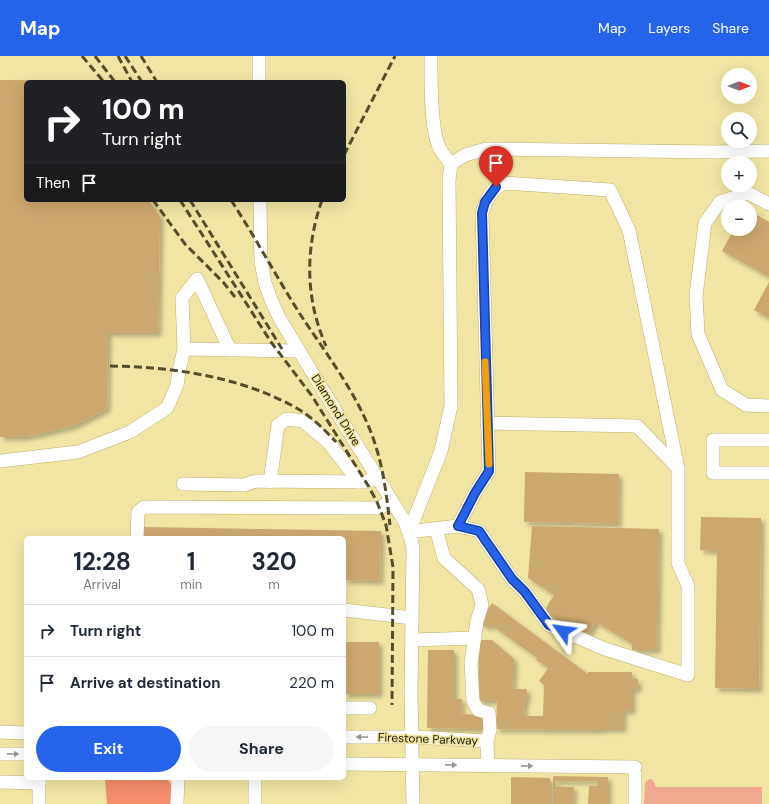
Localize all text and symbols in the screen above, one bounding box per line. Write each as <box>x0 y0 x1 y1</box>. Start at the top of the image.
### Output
text: Map <box>20 16 60 41</box>
text: Map <box>598 19 626 37</box>
text: Layers <box>648 19 690 37</box>
text: Share <box>712 19 749 37</box>
north arrow <box>721 68 757 104</box>
map controls <box>721 68 757 236</box>
text: 100 m <box>102 91 185 128</box>
icon: right <box>36 96 88 148</box>
button: search <box>721 112 757 148</box>
text: Turn right <box>102 127 182 151</box>
pin <box>479 146 513 187</box>
icon: arrive <box>485 152 507 174</box>
button: + <box>721 156 757 192</box>
icon: arrive <box>78 172 100 194</box>
text: Then <box>36 173 70 193</box>
button: − <box>721 200 757 236</box>
street label: Diamond Drive <box>308 371 364 449</box>
text: 12:28 <box>73 546 131 577</box>
text: 1 <box>187 546 196 577</box>
text: 320 <box>252 546 297 577</box>
text: Arrival <box>83 576 121 593</box>
text: min <box>180 576 202 593</box>
text: m <box>268 576 280 593</box>
position arrow <box>542 610 584 652</box>
icon: right <box>36 620 58 642</box>
text: Turn right <box>70 621 141 641</box>
text: 100 m <box>291 621 334 641</box>
icon: arrive <box>36 672 58 694</box>
text: Arrive at destination <box>70 673 221 693</box>
text: 220 m <box>289 673 334 693</box>
button: Exit <box>36 726 181 772</box>
button: Share <box>189 726 334 772</box>
street label: Firestone Parkway <box>378 729 479 749</box>
one-way arrow <box>355 734 368 740</box>
one-way arrow <box>7 751 20 757</box>
one-way arrow <box>445 762 458 768</box>
one-way arrow <box>521 763 534 769</box>

